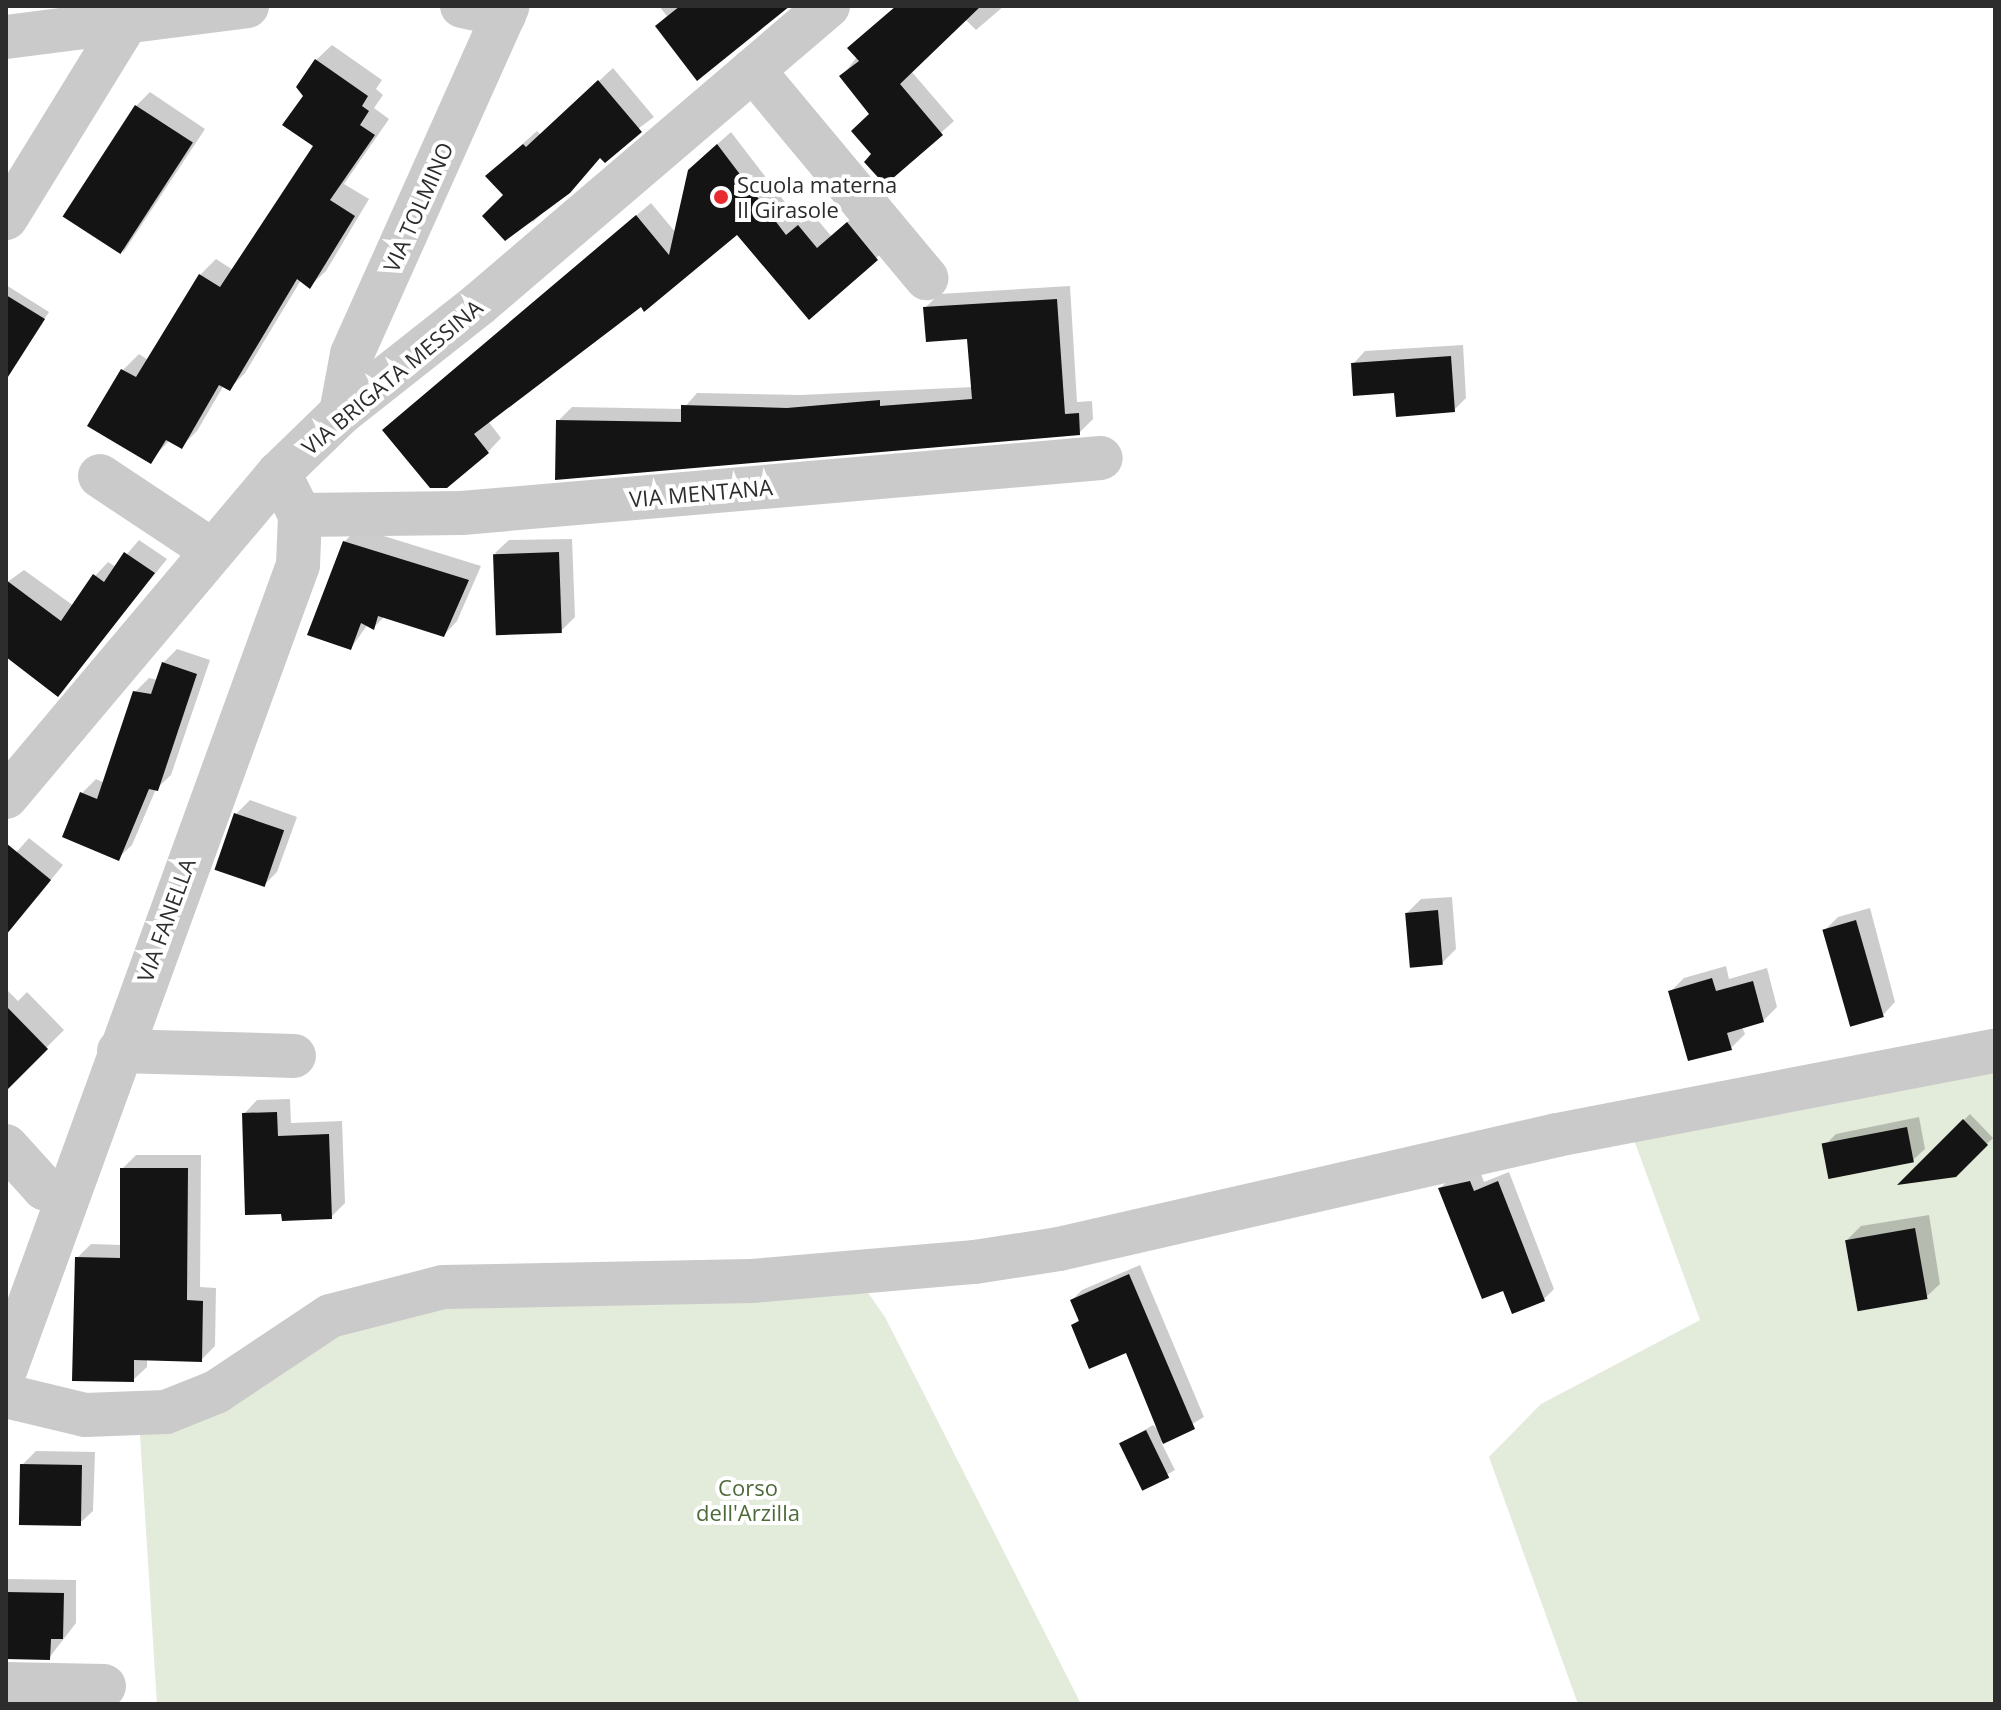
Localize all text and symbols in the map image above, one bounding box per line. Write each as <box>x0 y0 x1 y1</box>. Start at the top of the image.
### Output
street label: VIA TOLMINO <box>378 138 458 276</box>
place label: Scuola materna Il Girasole <box>737 171 897 222</box>
marker: Scuola materna Il Girasole <box>712 188 730 206</box>
street label: VIA BRIGATA MESSINA <box>296 294 488 460</box>
street label: VIA MENTANA <box>628 474 774 512</box>
street label: VIA FANELLA <box>131 854 201 986</box>
park label: Corso dell'Arzilla <box>696 1474 800 1526</box>

